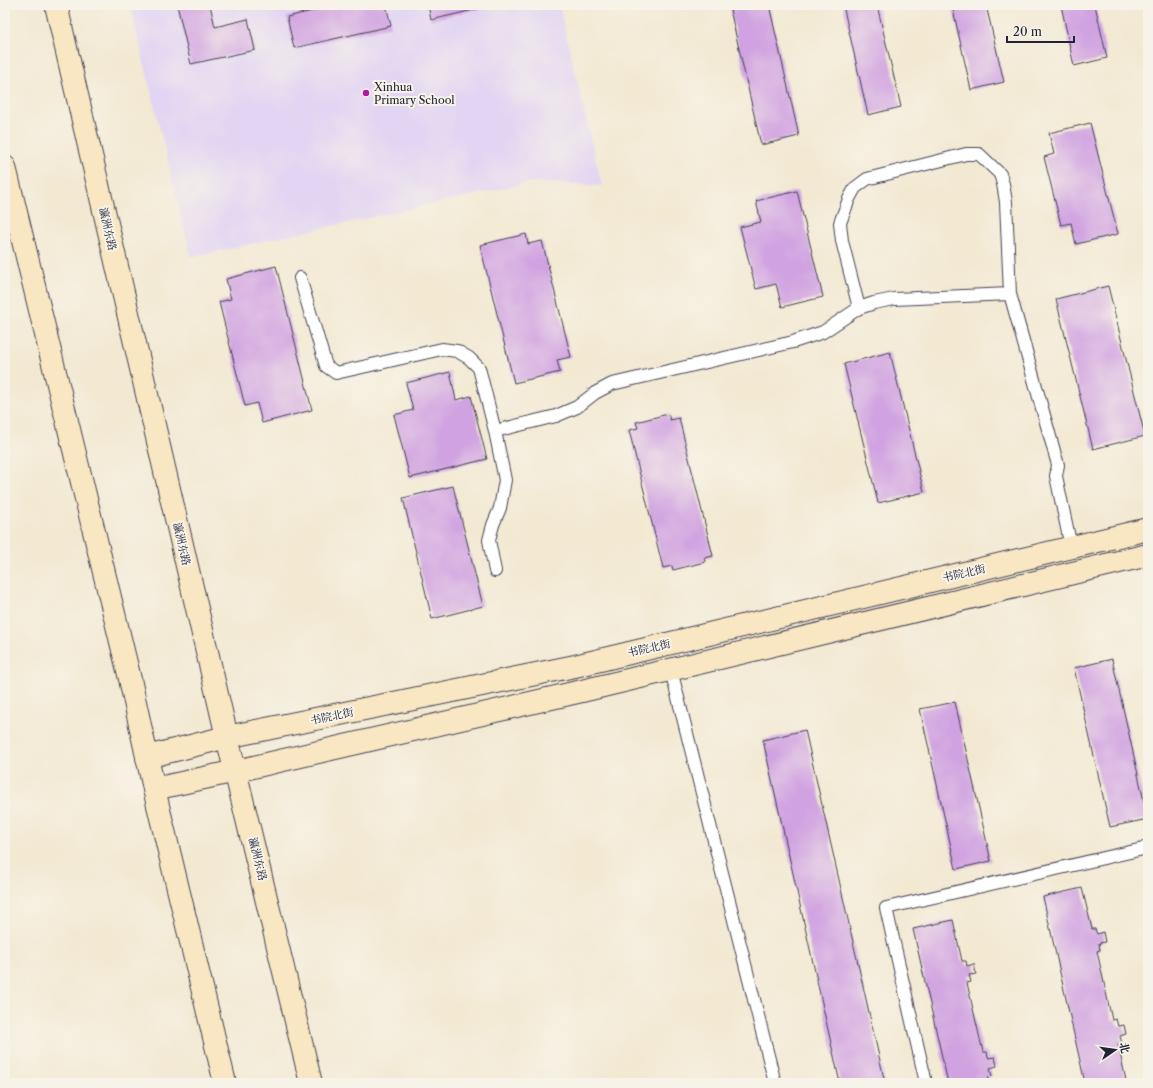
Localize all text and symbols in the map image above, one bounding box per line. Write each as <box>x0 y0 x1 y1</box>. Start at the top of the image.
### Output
scale bar <box>1007 18 1074 44</box>
text: 20 m <box>1013 24 1042 39</box>
place label: Xinhua Primary School <box>373 80 455 107</box>
marker: Xinhua Primary School <box>361 88 371 98</box>
street label: 瀛洲东路 <box>96 206 120 252</box>
street label: 瀛洲东路 <box>170 521 194 567</box>
street label: 书院北街 <box>941 561 987 585</box>
street label: 书院北街 <box>626 636 672 660</box>
street label: 书院北街 <box>309 705 355 727</box>
street label: 瀛洲东路 <box>246 836 270 882</box>
north arrow <box>1095 1030 1135 1070</box>
text: 北 <box>1117 1041 1133 1055</box>

